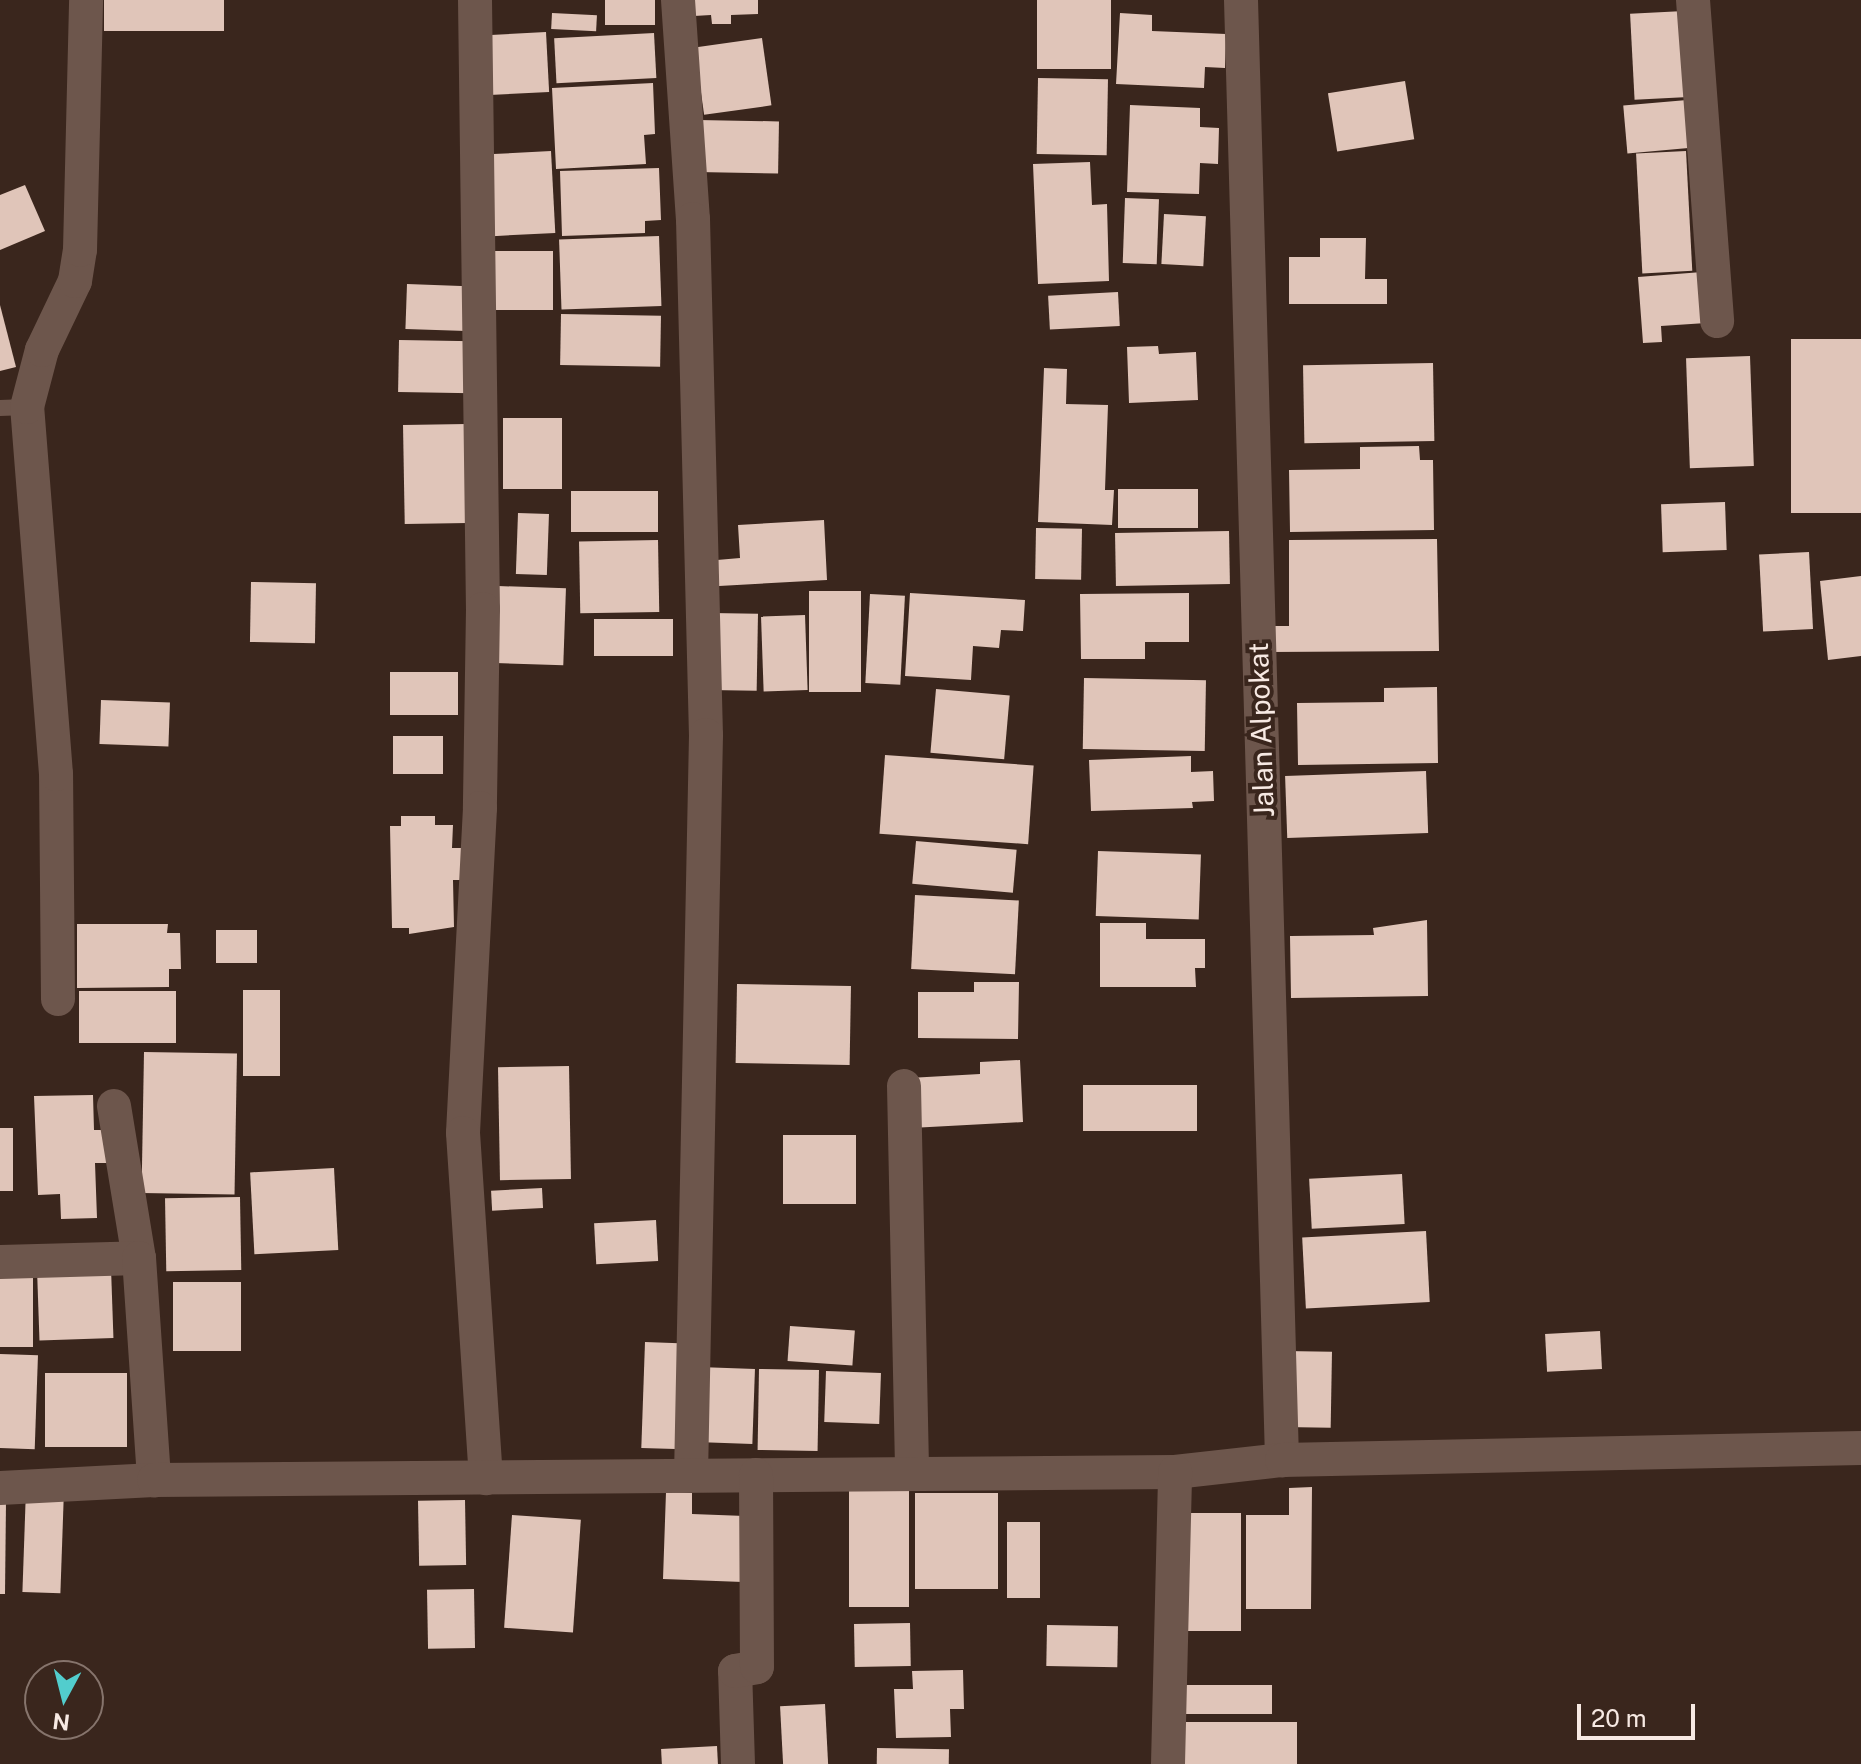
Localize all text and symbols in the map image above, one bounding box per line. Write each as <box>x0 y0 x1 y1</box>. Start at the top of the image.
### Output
street label: Jalan Alpokat <box>1241 642 1281 818</box>
north arrow <box>24 1660 104 1740</box>
scale bar <box>1581 1688 1699 1738</box>
text: 20 m <box>1591 1704 1647 1732</box>
text: N <box>51 1708 71 1736</box>

